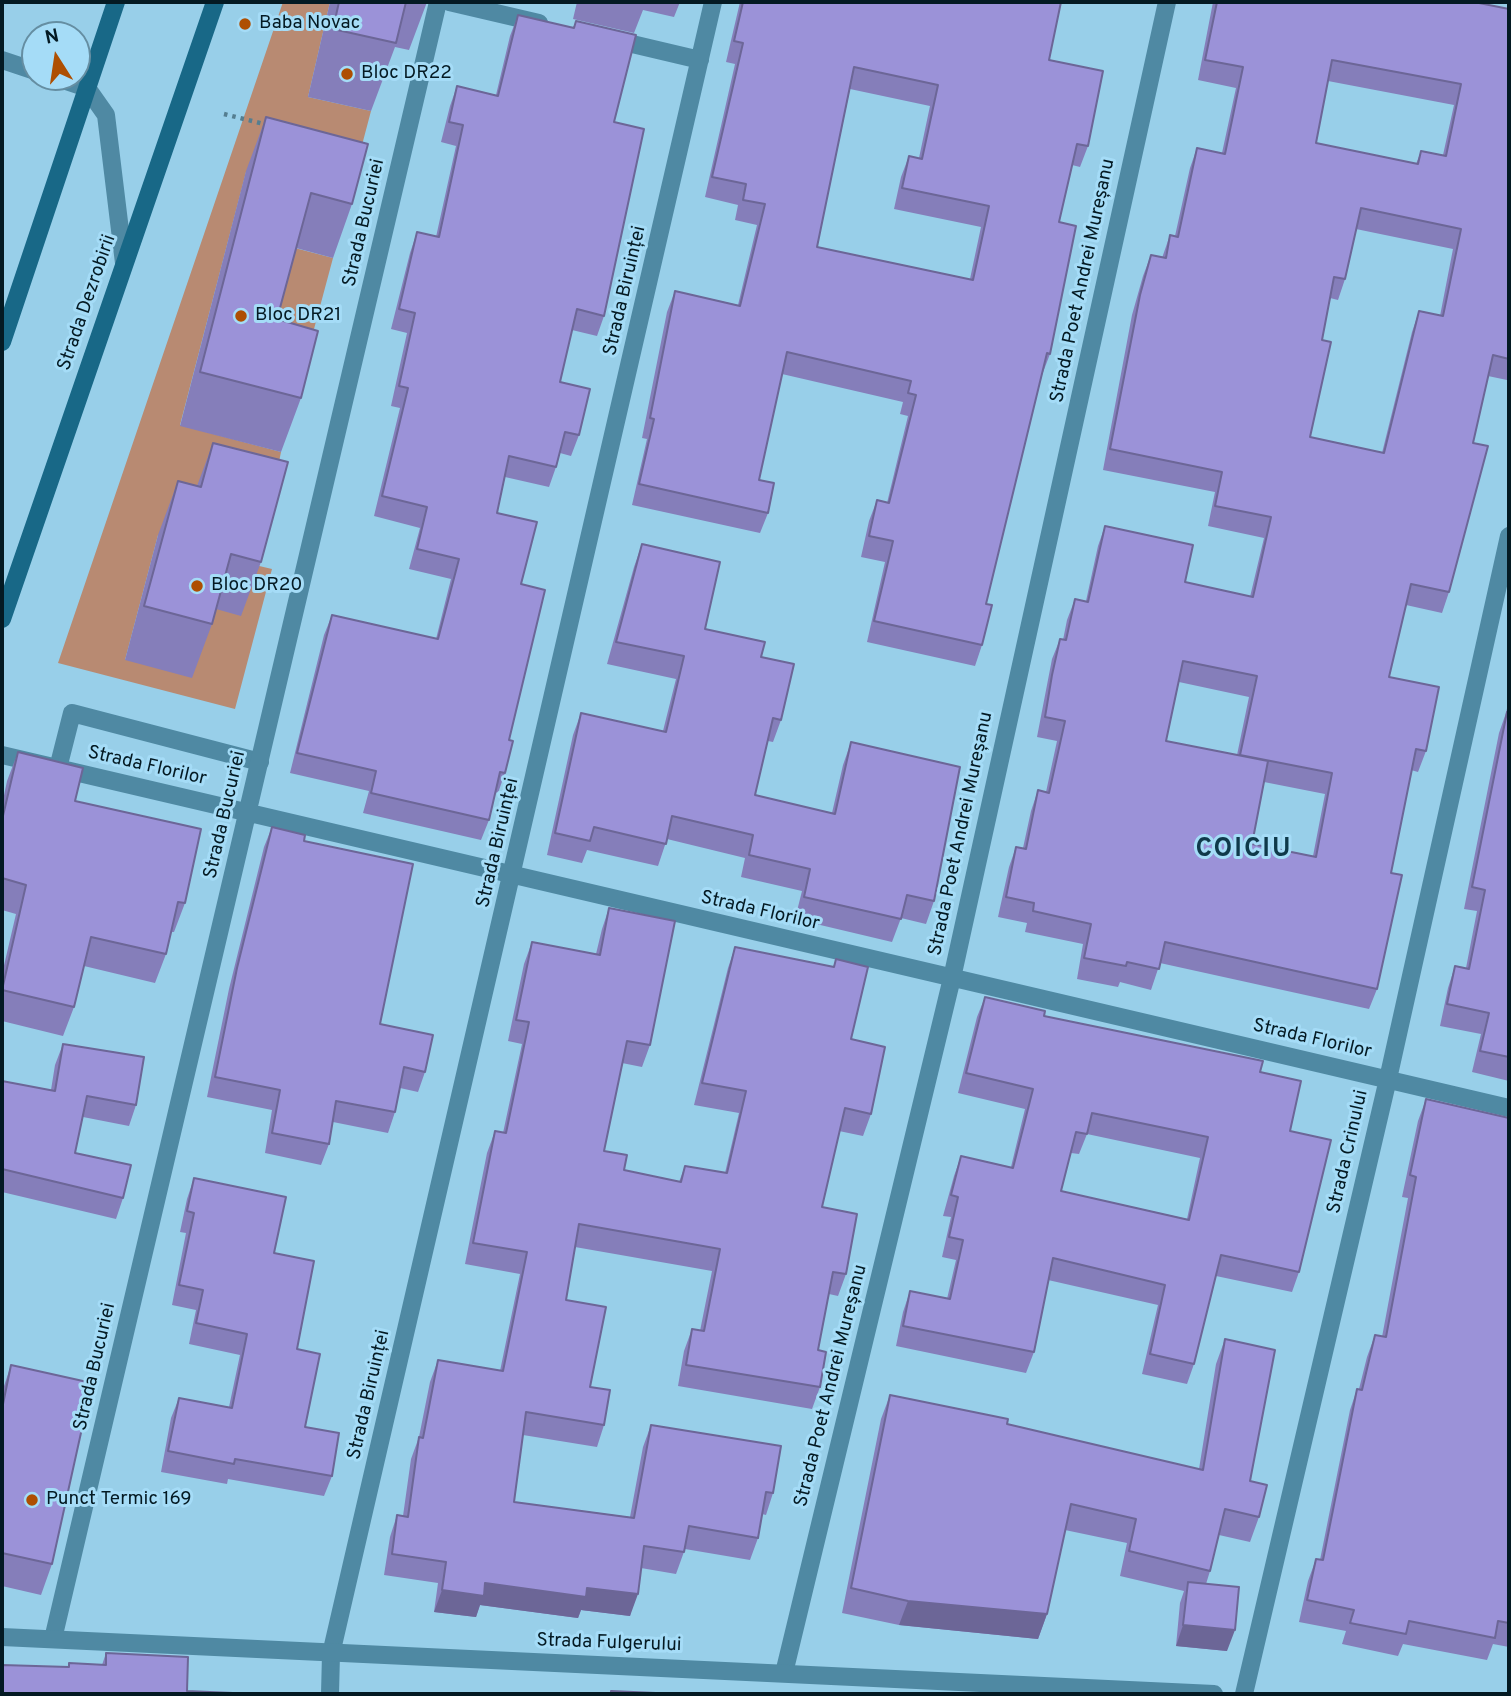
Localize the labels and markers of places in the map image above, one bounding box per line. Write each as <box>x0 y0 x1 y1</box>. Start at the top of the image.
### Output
place label: Baba Novac <box>259 13 360 35</box>
marker: Baba Novac <box>237 16 253 32</box>
place label: Bloc DR22 <box>361 63 452 85</box>
marker: Bloc DR22 <box>339 66 355 82</box>
place label: Bloc DR21 <box>255 305 341 327</box>
marker: Bloc DR21 <box>233 308 249 324</box>
place label: Bloc DR20 <box>211 575 302 597</box>
marker: Bloc DR20 <box>189 578 205 594</box>
place label: Punct Termic 169 <box>46 1489 192 1511</box>
marker: Punct Termic 169 <box>24 1492 40 1508</box>

